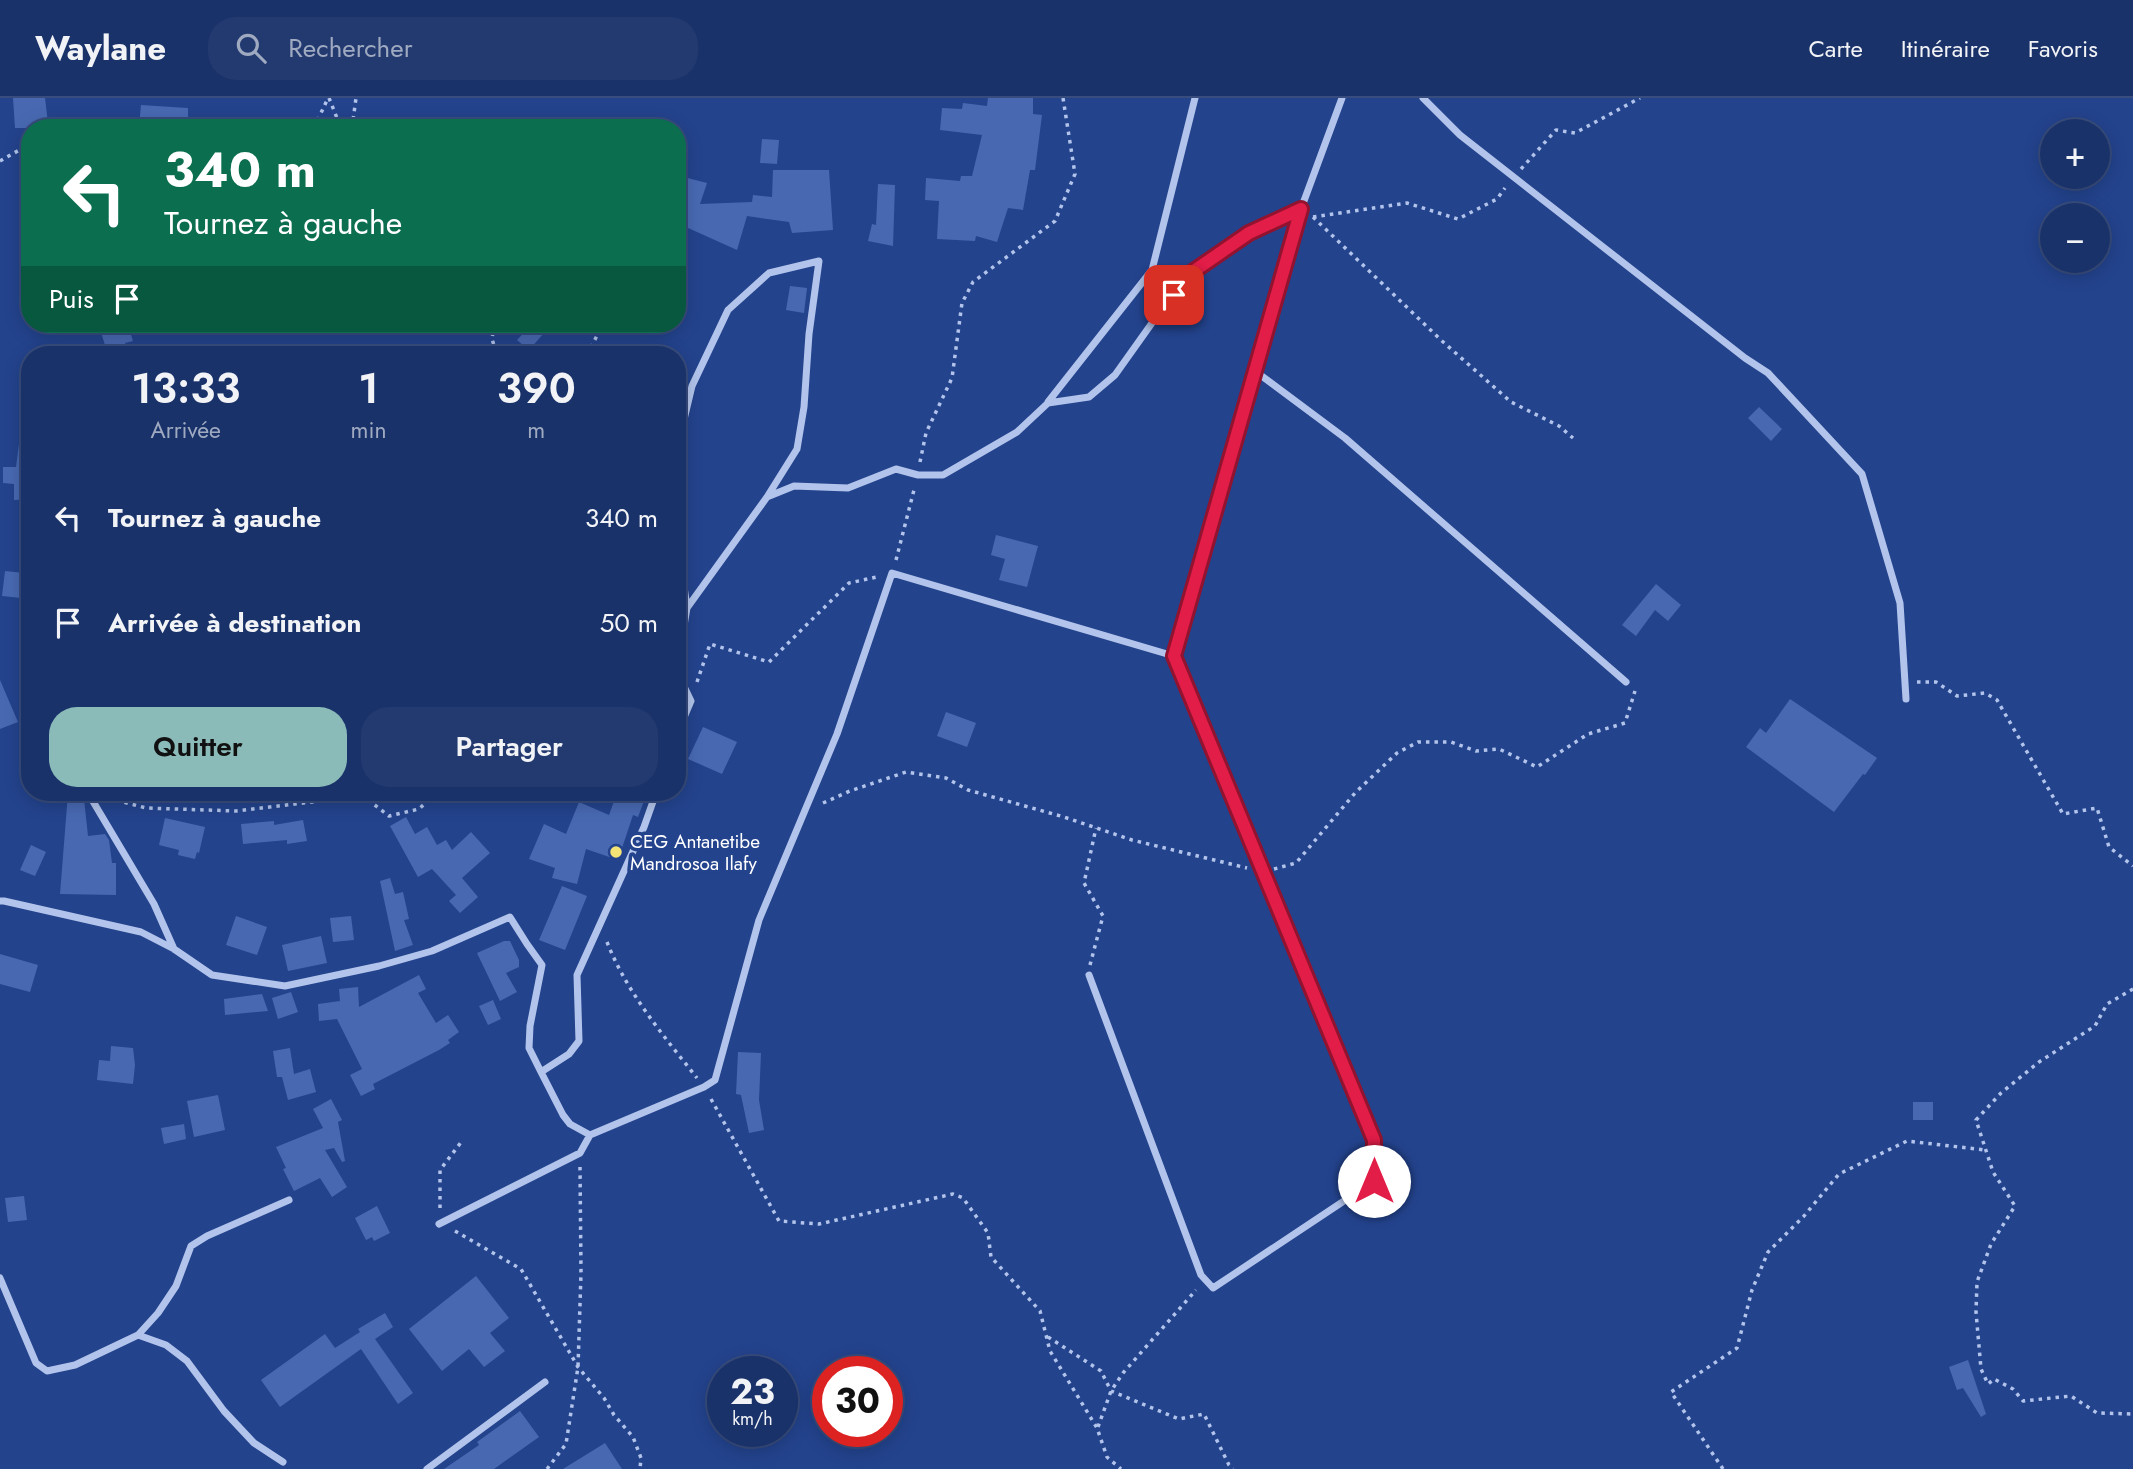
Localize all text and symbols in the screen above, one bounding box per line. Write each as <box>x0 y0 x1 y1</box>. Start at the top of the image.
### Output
search box <box>208 17 698 80</box>
text: Waylane <box>35 25 166 72</box>
icon: search <box>232 29 270 67</box>
text: Rechercher <box>288 29 413 67</box>
text: Carte <box>1808 31 1863 66</box>
text: Itinéraire <box>1901 31 1990 66</box>
text: Favoris <box>2028 31 2098 66</box>
map controls <box>2040 119 2110 273</box>
button: + <box>2040 119 2110 189</box>
text: 340 m <box>164 135 316 205</box>
icon: left <box>49 147 140 238</box>
text: Tournez à gauche <box>164 200 402 246</box>
button: − <box>2040 203 2110 273</box>
pin <box>1144 265 1204 325</box>
icon: arrive <box>1155 276 1193 314</box>
text: Puis <box>49 280 94 318</box>
icon: arrive <box>108 280 146 318</box>
text: 13:33 <box>131 358 240 419</box>
text: 1 <box>358 358 379 419</box>
text: 390 <box>497 358 576 419</box>
text: Arrivée <box>151 413 221 447</box>
text: min <box>351 413 387 447</box>
text: m <box>527 413 545 447</box>
icon: left <box>49 499 87 537</box>
text: Tournez à gauche <box>108 499 321 537</box>
text: 340 m <box>585 499 658 537</box>
icon: arrive <box>49 604 87 642</box>
text: Arrivée à destination <box>108 604 361 642</box>
text: 50 m <box>600 604 658 642</box>
button: Quitter <box>49 707 347 787</box>
button: Partager <box>361 707 658 787</box>
place label: CEG Antanetibe Mandrosoa Ilafy <box>630 828 760 877</box>
marker: CEG Antanetibe Mandrosoa Ilafy <box>608 844 624 860</box>
position arrow <box>1337 1144 1411 1218</box>
speed limit sign: 30 <box>812 1356 903 1447</box>
text: 23 <box>730 1367 775 1417</box>
text: km/h <box>732 1406 773 1432</box>

